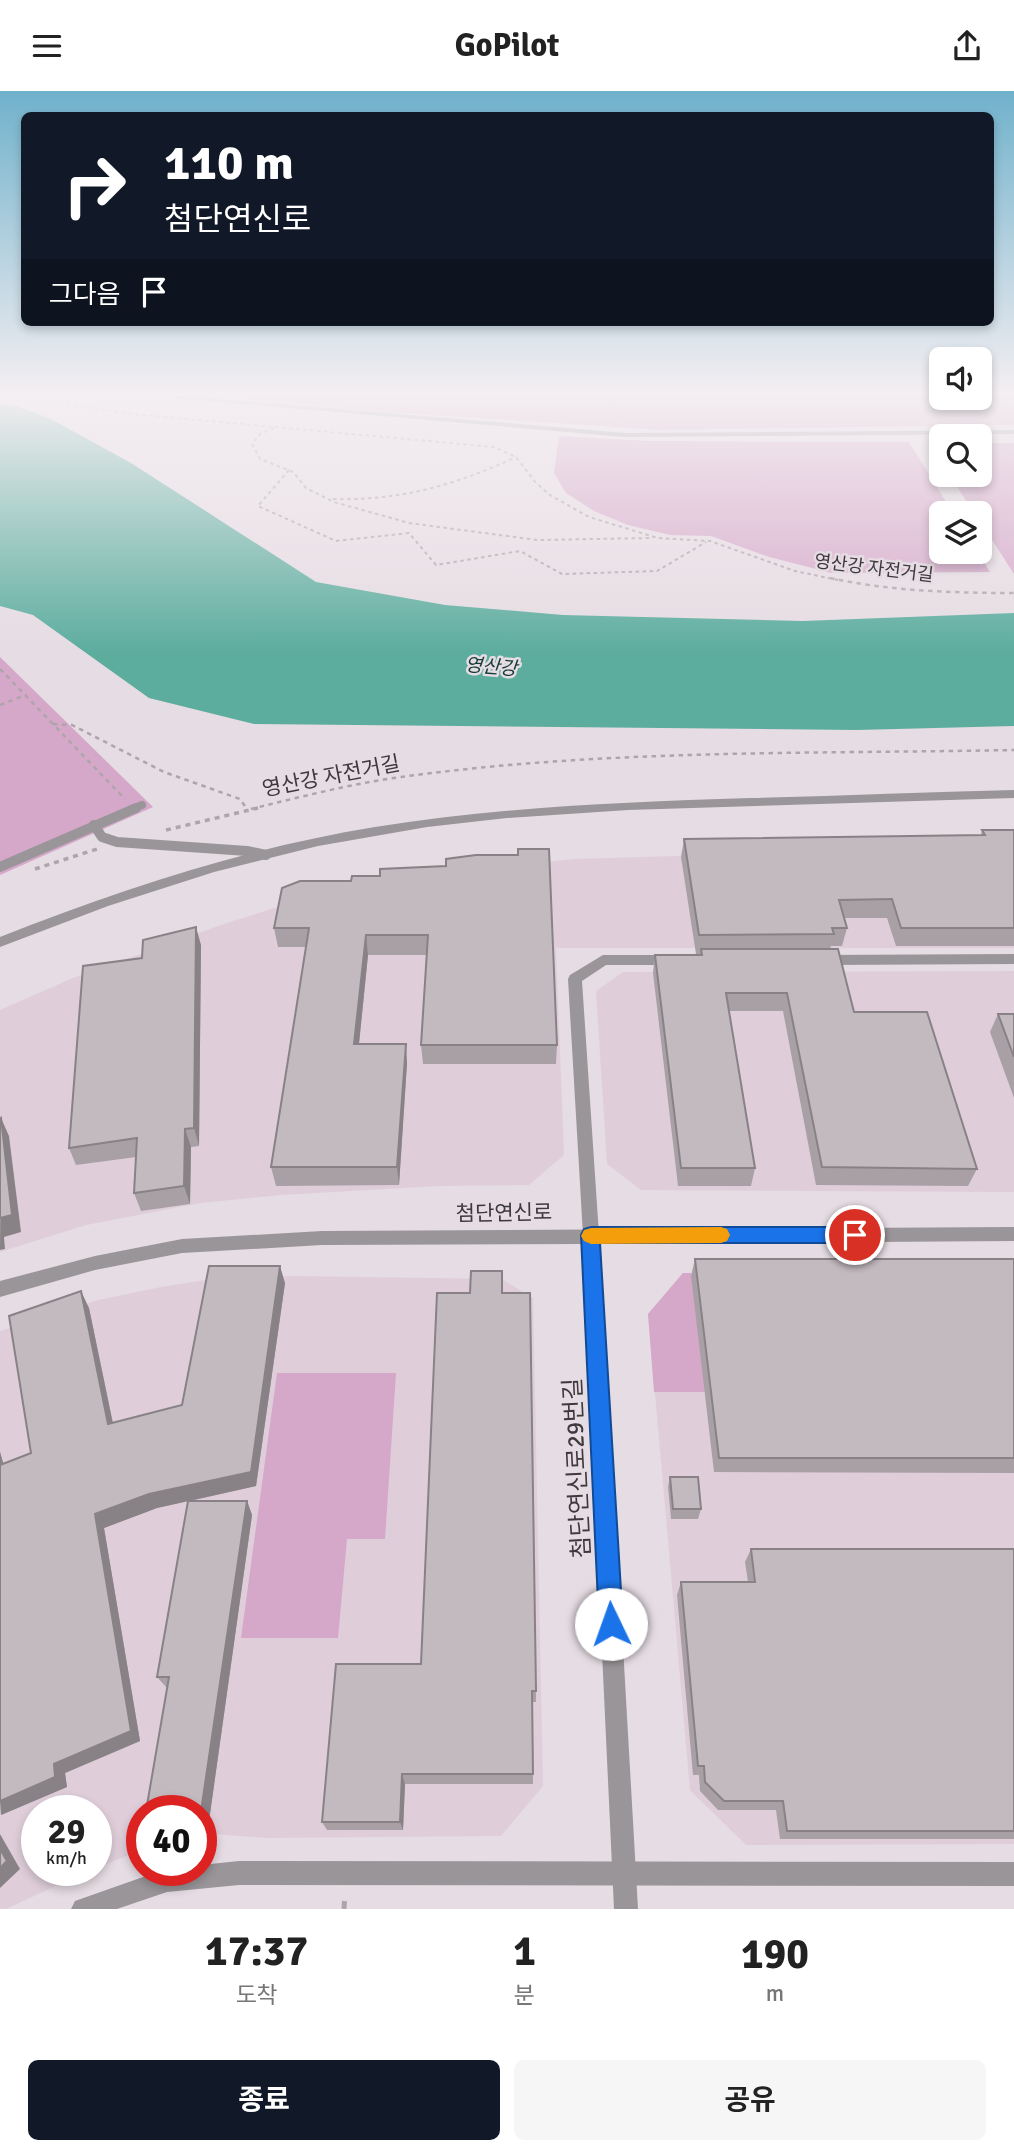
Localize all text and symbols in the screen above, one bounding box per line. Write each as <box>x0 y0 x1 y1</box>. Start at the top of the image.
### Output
text: GoPilot <box>455 26 559 65</box>
icon: menu <box>28 27 66 65</box>
icon: share <box>948 27 986 65</box>
text: 110 m <box>164 133 294 193</box>
icon: right <box>49 140 140 231</box>
text: 첨단연신로 <box>164 200 311 239</box>
icon: arrive <box>135 273 173 311</box>
text: 그다음 <box>49 279 121 311</box>
map controls <box>929 347 992 564</box>
button: sound <box>929 347 992 410</box>
button: search <box>929 424 992 487</box>
button: layers <box>929 501 992 564</box>
street label: 영산강 자전거길 <box>813 550 935 586</box>
water label: 영산강 <box>464 653 521 681</box>
street label: 영산강 자전거길 <box>260 750 402 802</box>
street label: 첨단연신로 <box>455 1199 553 1227</box>
pin <box>825 1205 885 1265</box>
icon: arrive <box>836 1216 874 1254</box>
street label: 첨단연신로29번길 <box>557 1377 597 1559</box>
position arrow <box>574 1587 648 1661</box>
speed limit sign: 40 <box>126 1795 217 1886</box>
text: 29 <box>48 1810 85 1853</box>
text: km/h <box>46 1847 87 1869</box>
text: 17:37 <box>205 1926 308 1977</box>
text: 1 <box>513 1926 536 1977</box>
text: 190 <box>741 1929 809 1980</box>
text: m <box>766 1979 784 2008</box>
text: 도착 <box>235 1981 278 2010</box>
text: 분 <box>514 1981 535 2010</box>
button: 종료 <box>28 2060 500 2140</box>
button: 공유 <box>514 2060 986 2140</box>

